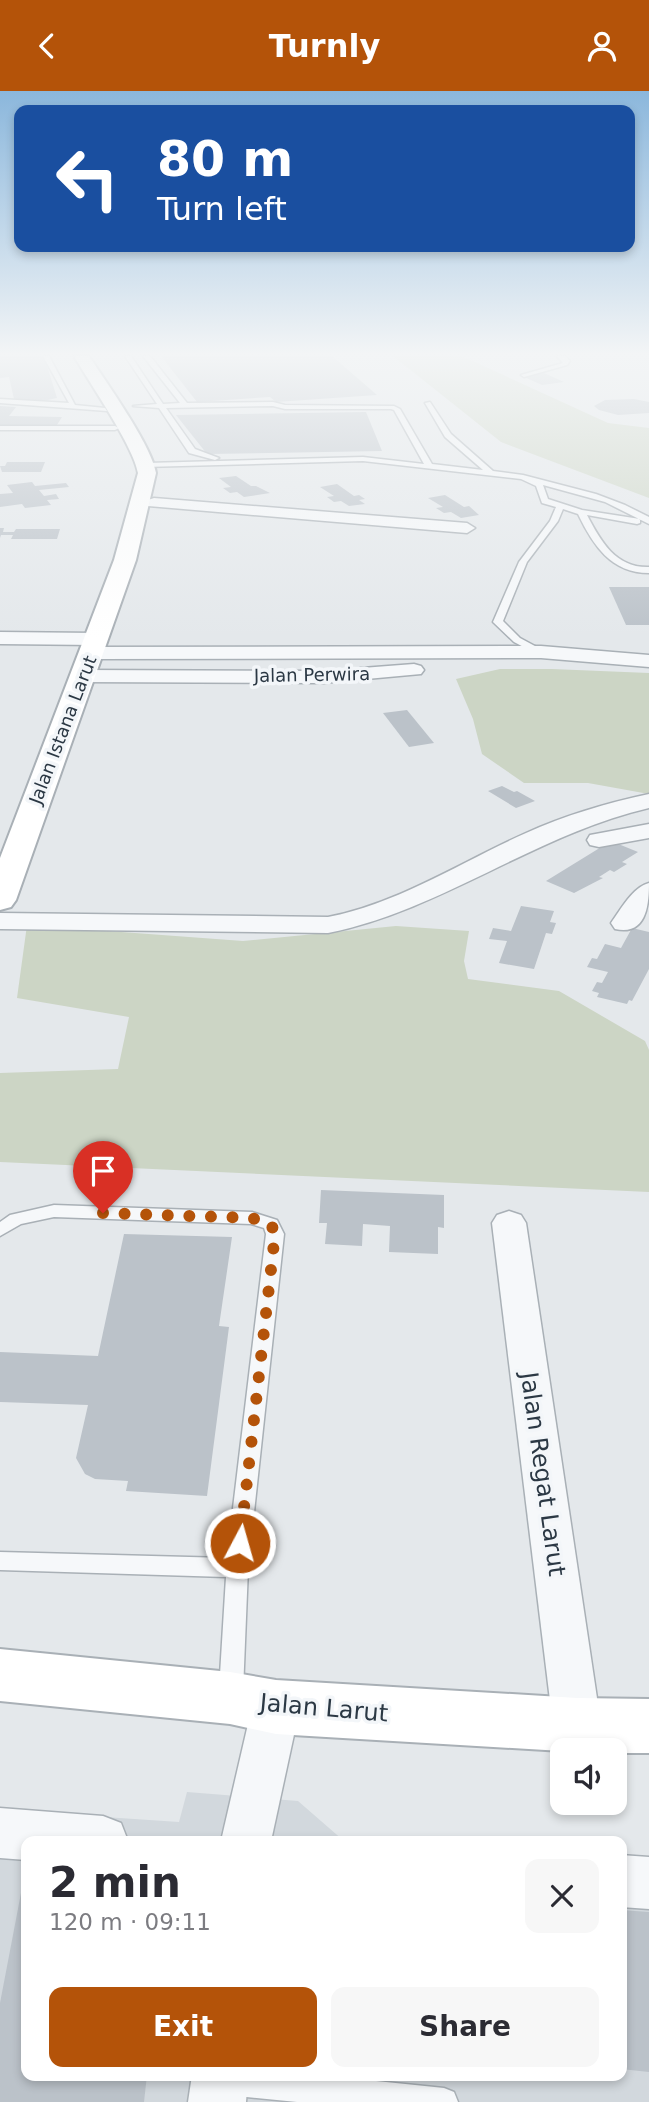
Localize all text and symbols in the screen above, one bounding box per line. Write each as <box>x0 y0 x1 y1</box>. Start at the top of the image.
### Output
icon: back <box>28 27 66 65</box>
text: Turnly <box>269 27 380 65</box>
icon: person <box>583 27 621 65</box>
text: 80 m <box>157 131 293 188</box>
icon: left <box>42 133 133 224</box>
text: Turn left <box>157 190 287 228</box>
street label: Jalan Istana Larut <box>24 653 101 808</box>
street label: Jalan Perwira <box>253 663 370 686</box>
pin <box>73 1141 133 1213</box>
icon: arrive <box>84 1152 122 1190</box>
street label: Jalan Regat Larut <box>515 1368 571 1578</box>
position arrow <box>203 1506 277 1580</box>
street label: Jalan Larut <box>257 1688 389 1728</box>
map controls <box>550 1738 627 1815</box>
button: sound <box>550 1738 627 1815</box>
text: 2 min <box>49 1858 181 1907</box>
button: close <box>525 1859 599 1933</box>
text: 120 m · 09:11 <box>49 1909 211 1935</box>
button: Exit <box>49 1987 317 2067</box>
button: Share <box>331 1987 599 2067</box>

